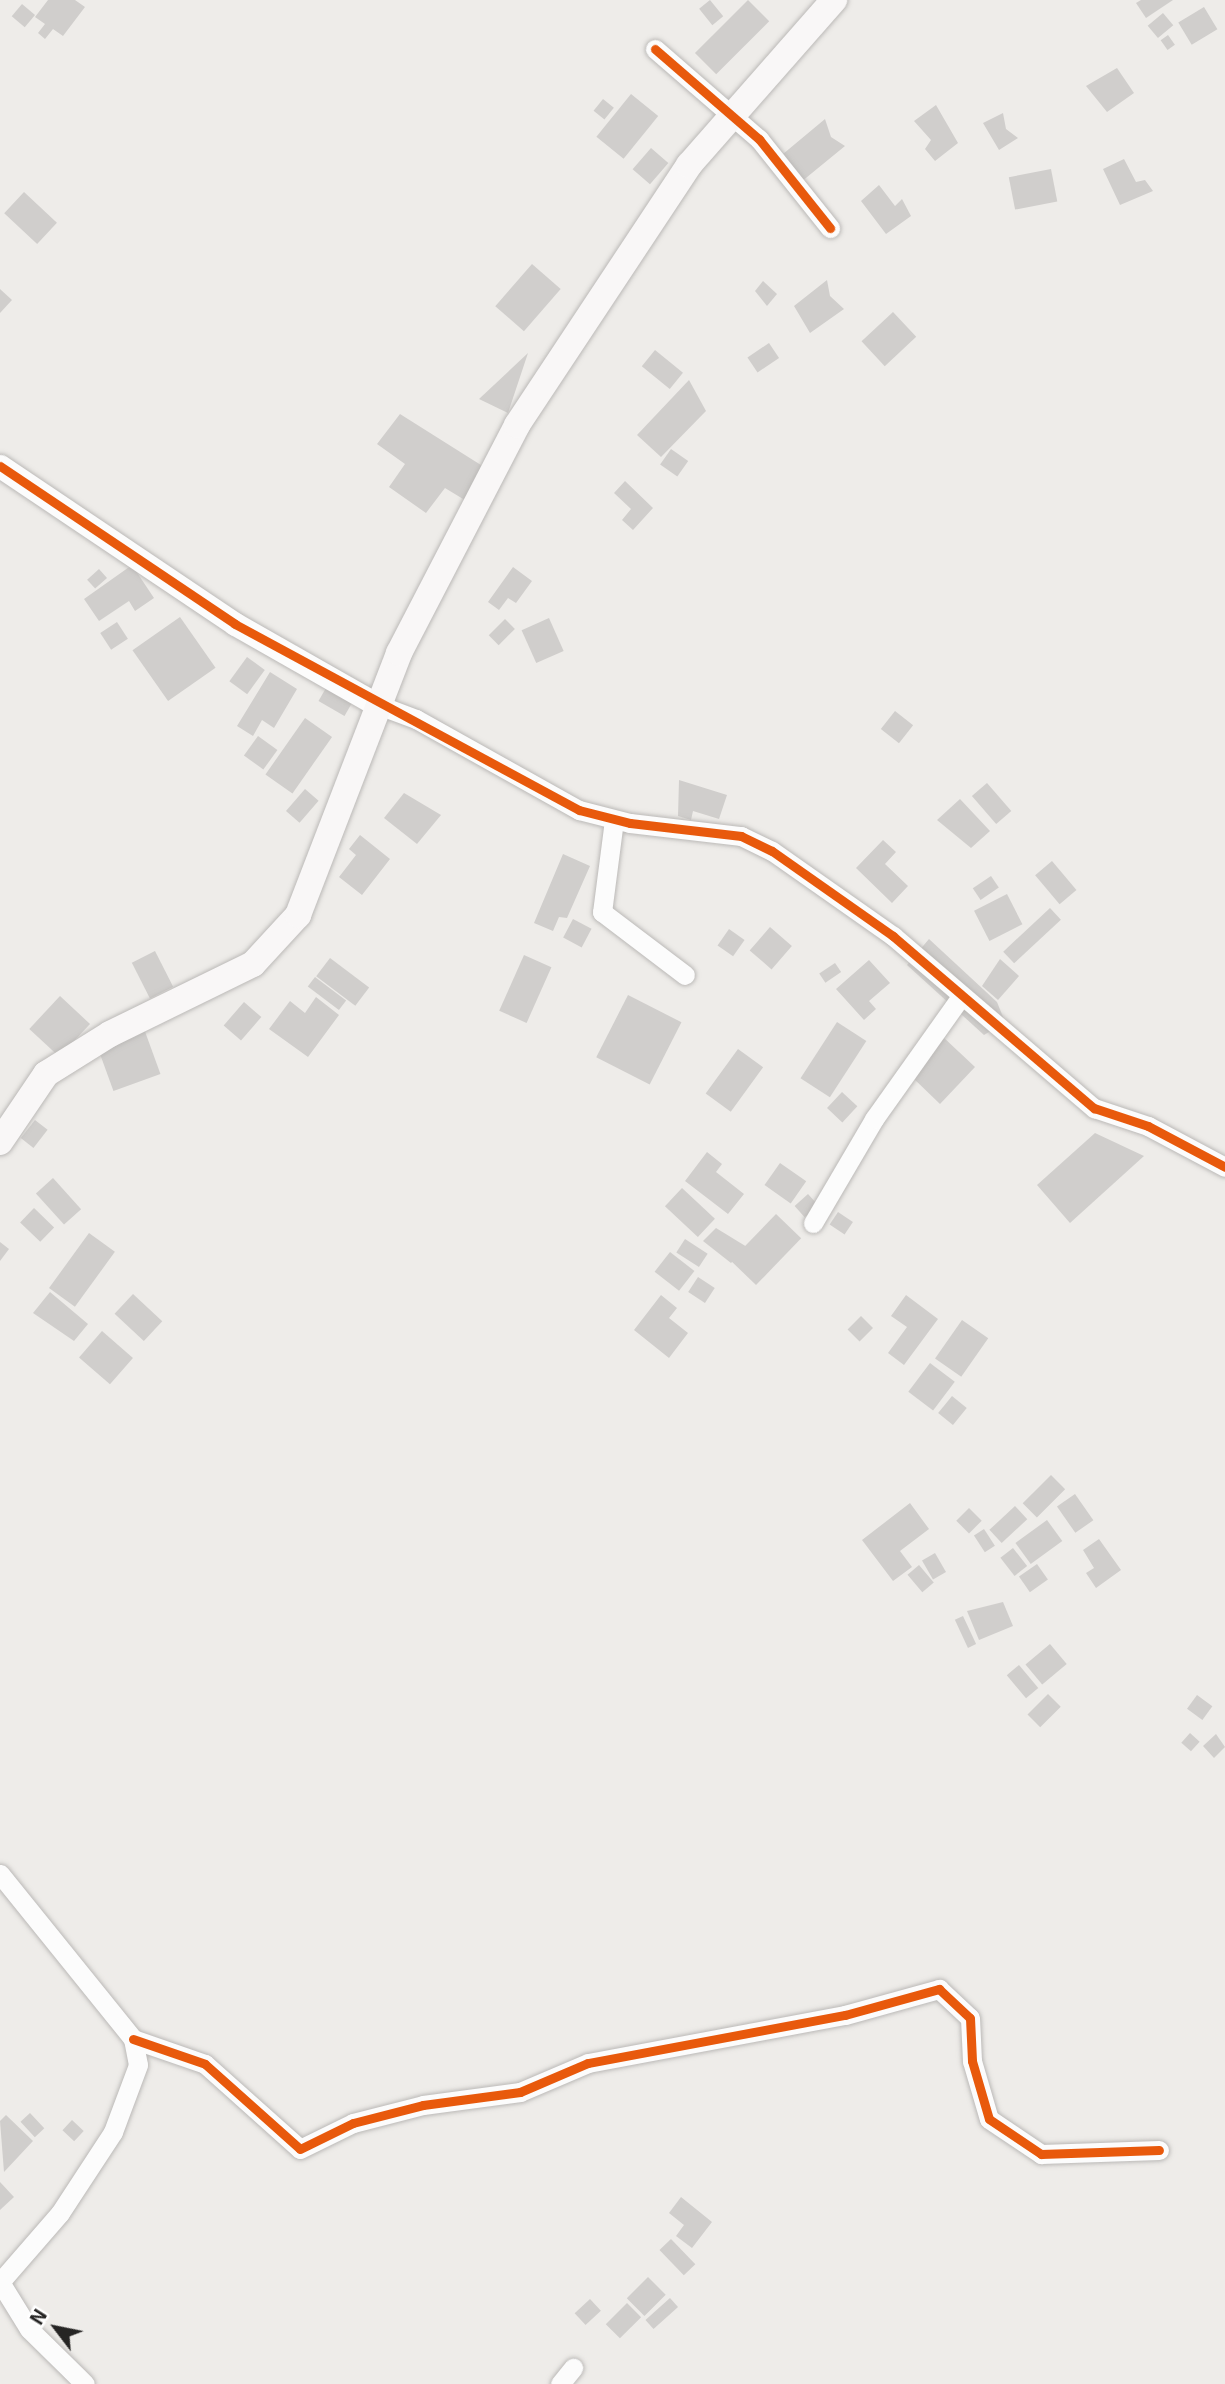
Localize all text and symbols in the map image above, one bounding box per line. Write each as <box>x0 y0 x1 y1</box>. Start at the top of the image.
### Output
north arrow <box>21 2293 91 2363</box>
text: N <box>24 2305 51 2329</box>

